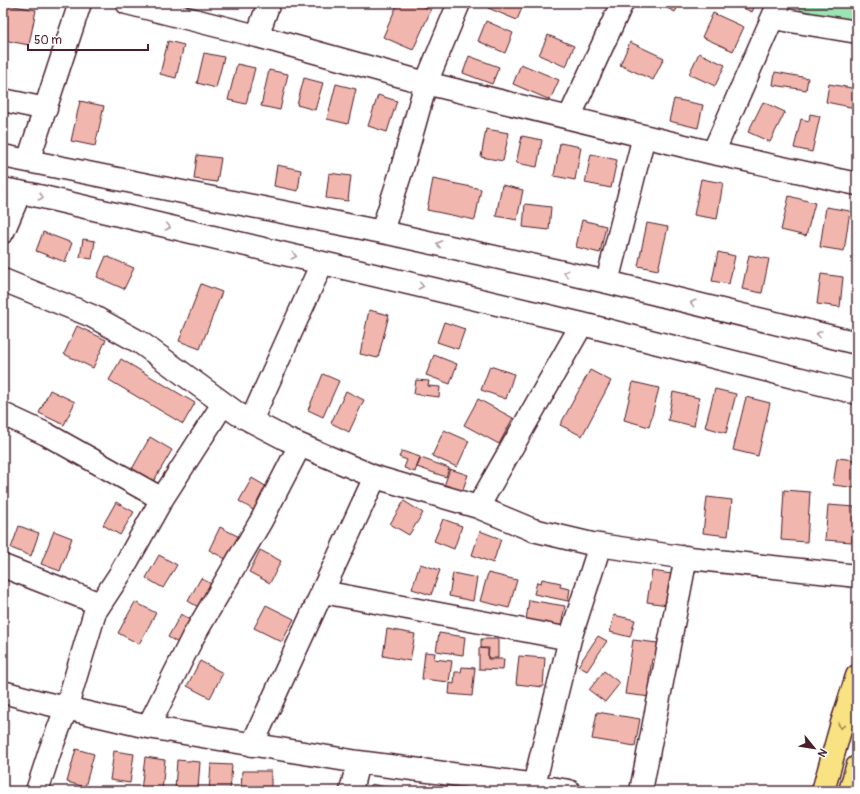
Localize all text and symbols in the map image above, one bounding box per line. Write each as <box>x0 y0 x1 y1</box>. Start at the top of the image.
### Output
scale bar <box>28 26 148 52</box>
text: 50 m <box>34 33 62 48</box>
one-way arrow <box>38 192 44 200</box>
one-way arrow <box>165 222 171 230</box>
one-way arrow <box>436 241 443 249</box>
one-way arrow <box>291 252 297 260</box>
one-way arrow <box>563 269 569 277</box>
one-way arrow <box>418 282 424 290</box>
one-way arrow <box>690 299 697 308</box>
one-way arrow <box>816 330 822 338</box>
one-way arrow <box>837 723 846 730</box>
north arrow <box>794 728 834 768</box>
text: N <box>814 746 830 760</box>

